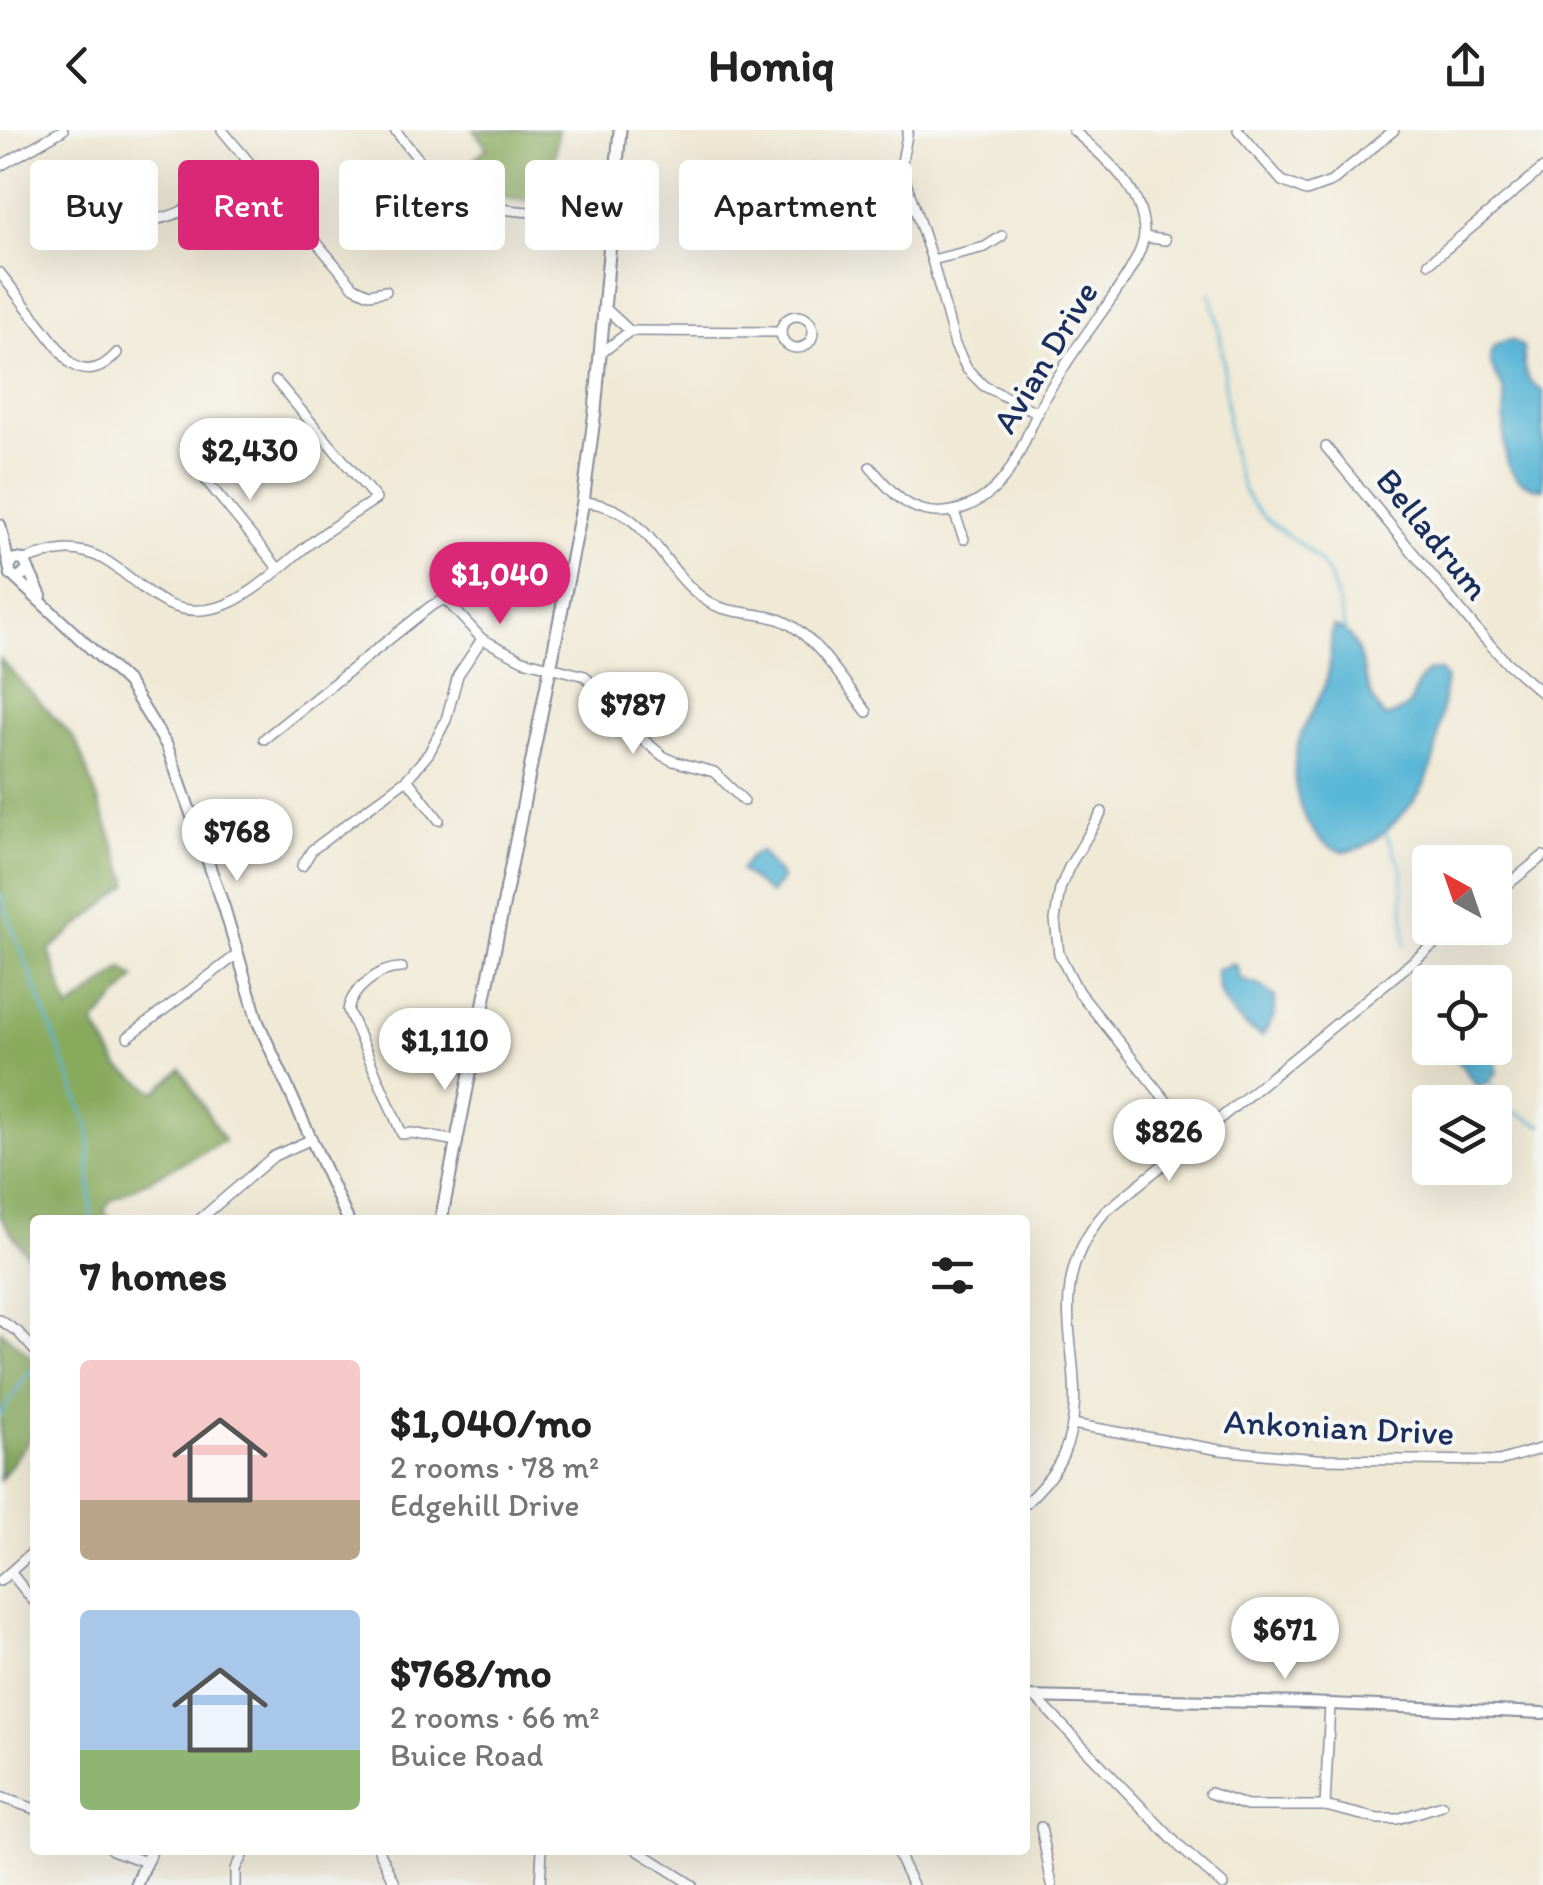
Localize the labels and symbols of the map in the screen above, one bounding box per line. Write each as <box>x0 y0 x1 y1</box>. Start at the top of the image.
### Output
street label: Avian Drive <box>983 273 1107 441</box>
pin: $2,430 <box>169 418 331 503</box>
street label: Belladrum <box>1367 460 1499 608</box>
pin: $1,040 <box>419 542 581 627</box>
pin: $787 <box>574 672 692 757</box>
pin: $768 <box>178 799 296 884</box>
north arrow <box>1412 845 1512 945</box>
pin: $1,110 <box>364 1008 526 1093</box>
pin: $826 <box>1110 1099 1228 1184</box>
street label: Ankonian Drive <box>1223 1400 1455 1454</box>
pin: $671 <box>1226 1597 1344 1682</box>

